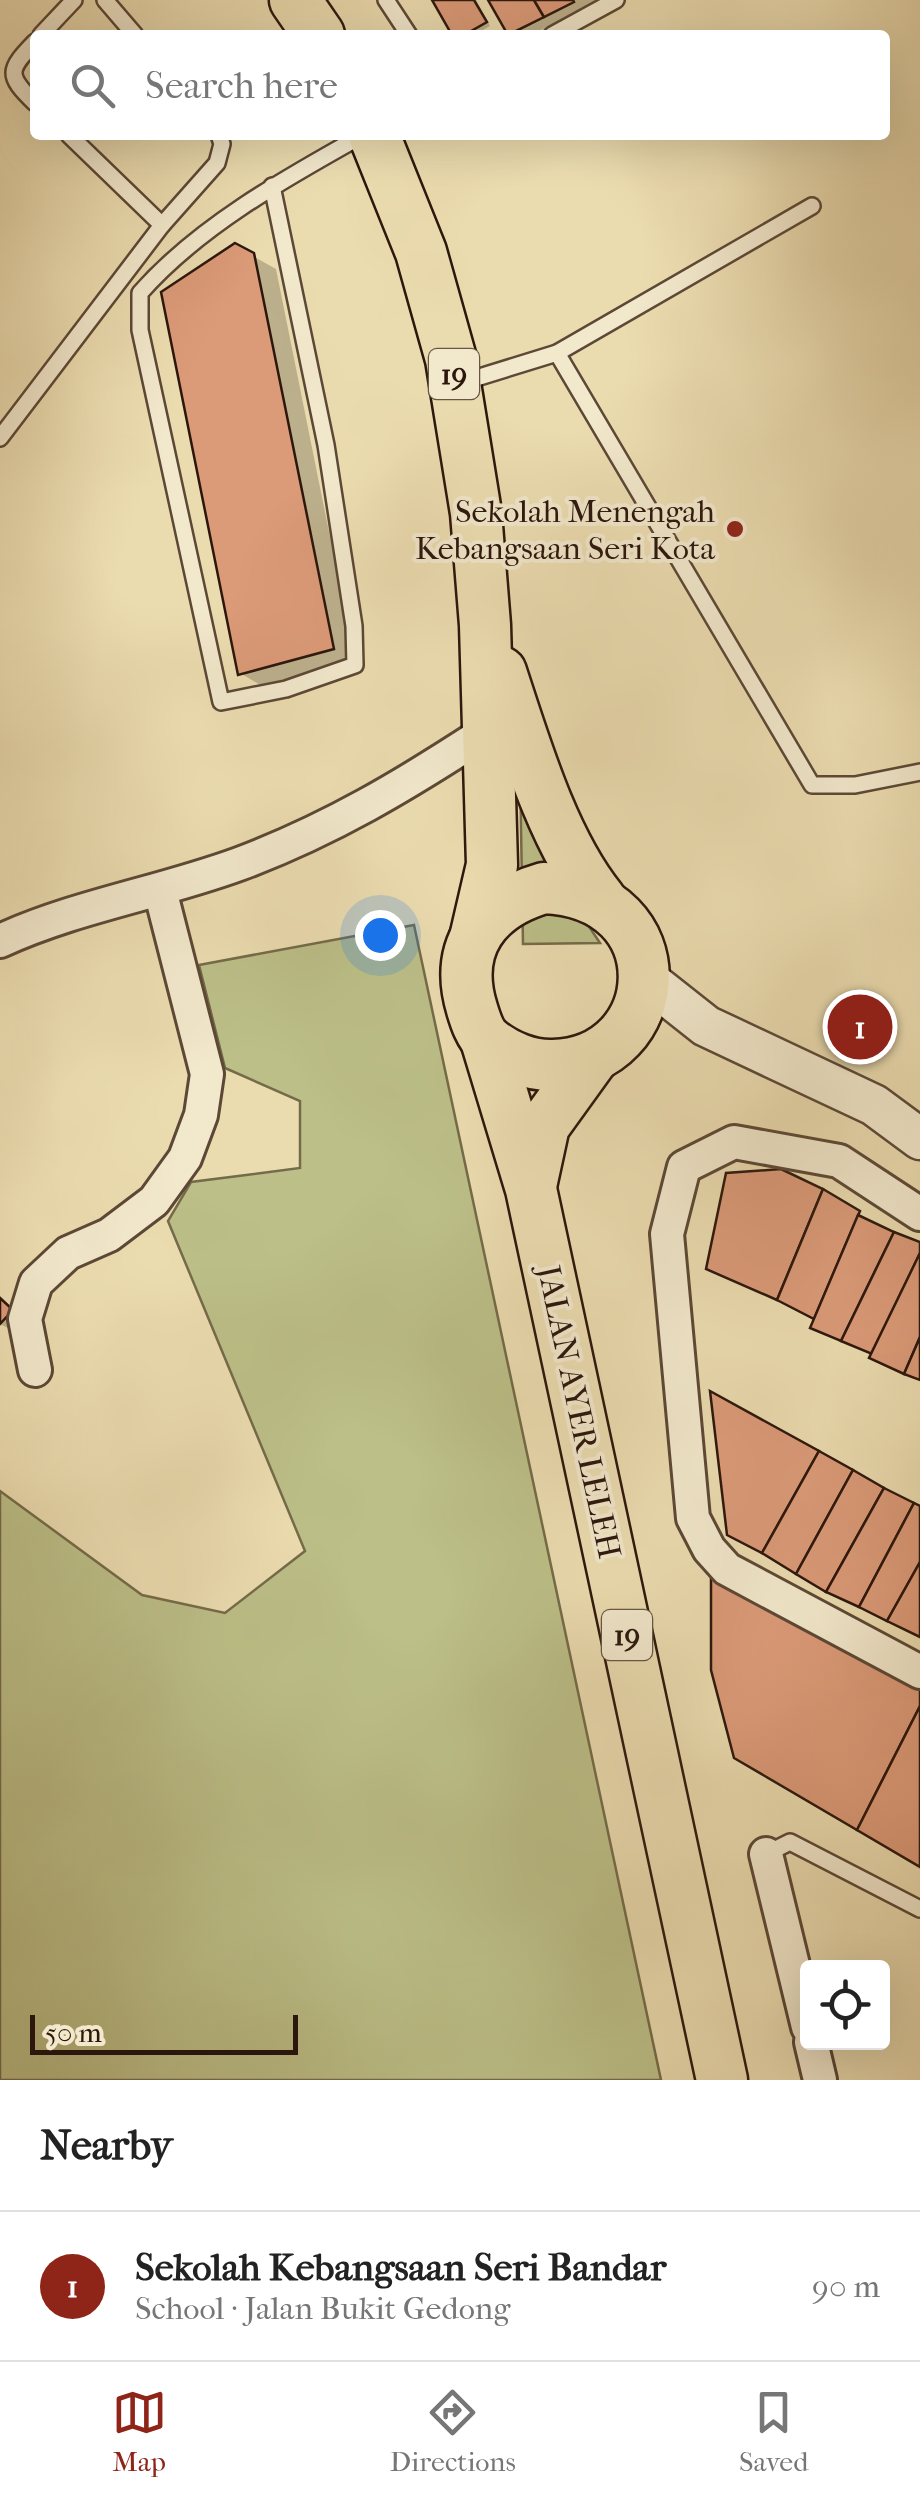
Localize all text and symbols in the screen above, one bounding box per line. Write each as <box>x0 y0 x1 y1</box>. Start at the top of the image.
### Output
search box <box>30 30 890 140</box>
icon: search <box>65 58 120 113</box>
text: Search here <box>145 63 338 108</box>
road number: 19 <box>429 349 479 399</box>
place label: Sekolah Menengah Kebangsaan Seri Kota <box>415 493 716 567</box>
marker: Sekolah Menengah Kebangsaan Seri Kota <box>724 518 746 540</box>
your location <box>355 910 406 961</box>
pin: 1 <box>828 990 892 1064</box>
street label: JALAN AYER LELEH <box>529 1259 628 1562</box>
road number: 19 <box>602 1610 652 1660</box>
map controls <box>800 1960 890 2050</box>
button: locate <box>800 1960 890 2050</box>
scale bar <box>30 2010 298 2054</box>
text: 50 m <box>45 2016 102 2049</box>
text: Nearby <box>40 2121 172 2170</box>
text: Sekolah Kebangsaan Seri Bandar <box>135 2245 666 2290</box>
text: 1 <box>67 2268 78 2305</box>
text: 90 m <box>812 2268 880 2305</box>
text: School · Jalan Bukit Gedong <box>135 2290 510 2327</box>
tab: Map <box>112 2385 167 2478</box>
tab: Directions <box>390 2385 516 2478</box>
tab: Saved <box>739 2385 808 2478</box>

